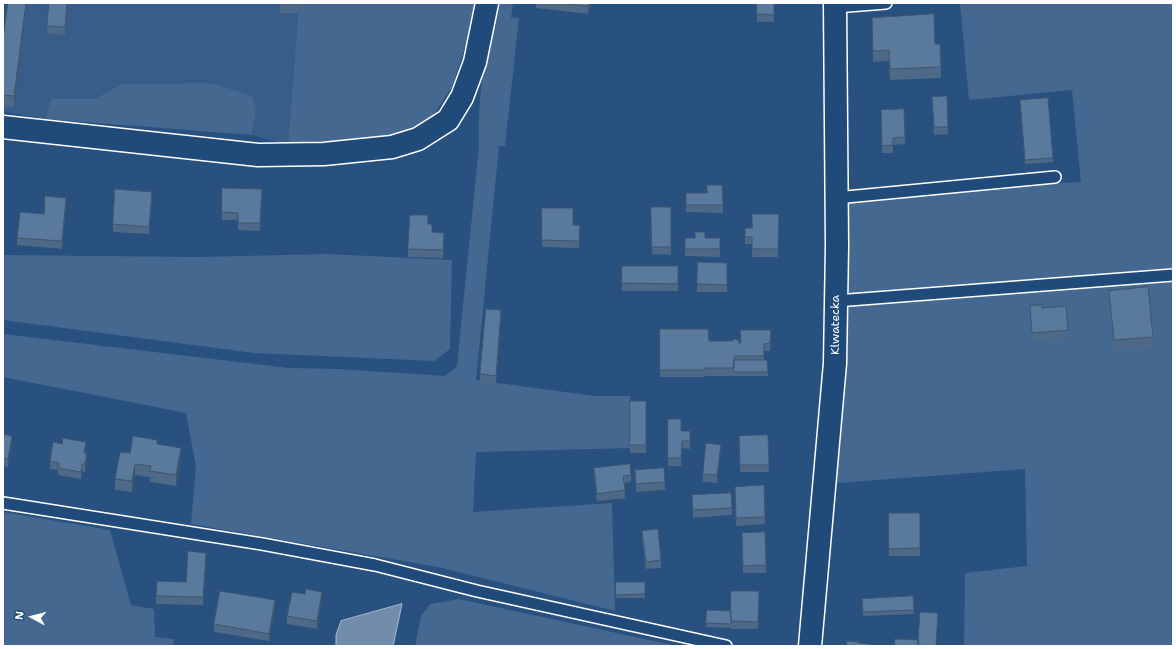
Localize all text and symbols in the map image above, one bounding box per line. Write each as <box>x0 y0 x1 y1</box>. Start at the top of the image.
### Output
street label: Klwatecka <box>829 295 843 355</box>
north arrow <box>12 597 52 637</box>
text: N <box>12 610 28 621</box>

